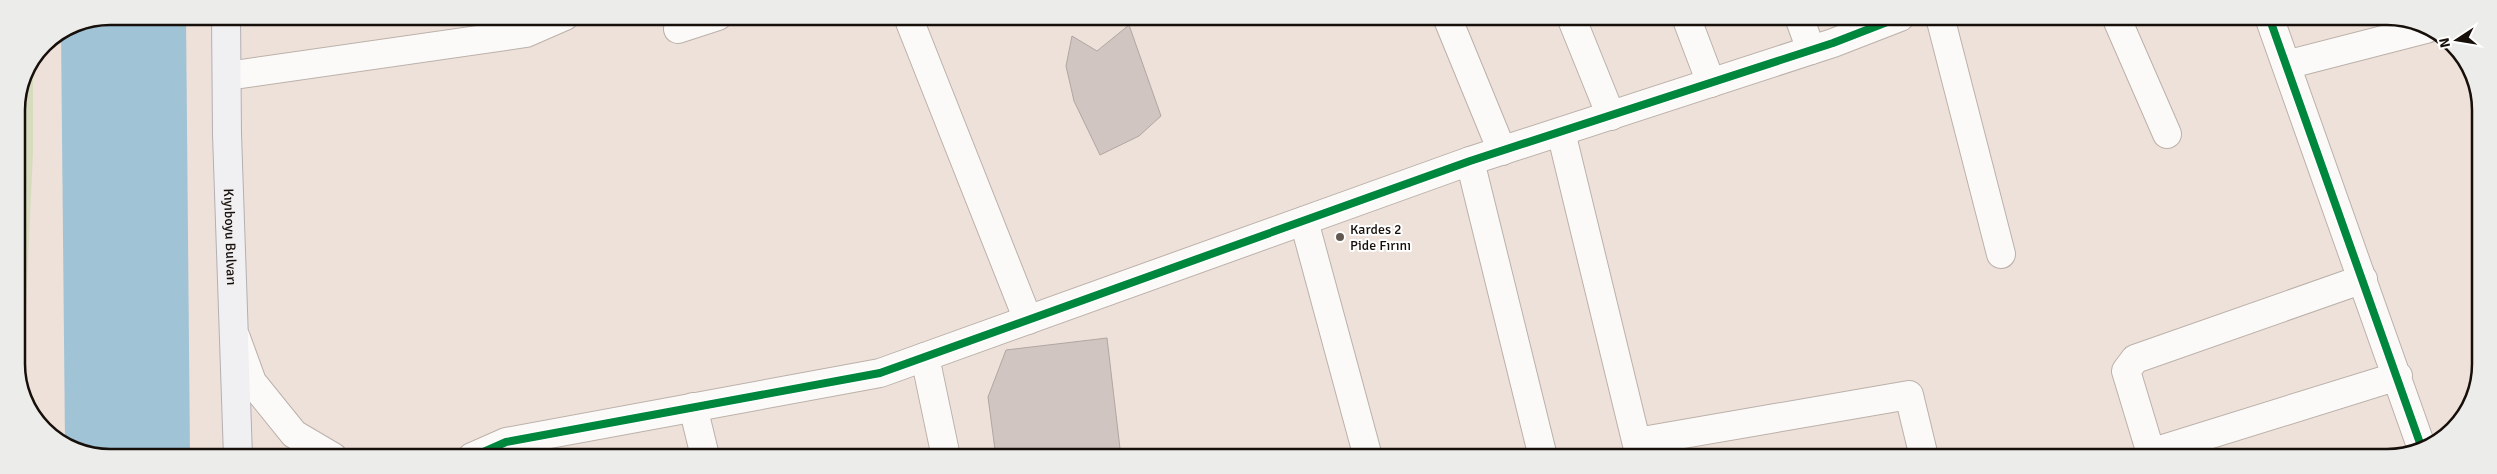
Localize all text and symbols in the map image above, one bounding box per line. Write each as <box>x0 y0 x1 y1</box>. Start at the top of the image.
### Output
north arrow <box>2432 15 2482 65</box>
text: N <box>2435 36 2454 49</box>
street label: Kıyıboyu Bulvarı <box>220 188 241 286</box>
place label: Kardes 2 Pide Fırını <box>1350 221 1411 254</box>
marker: Kardes 2 Pide Fırını <box>1334 231 1346 243</box>

